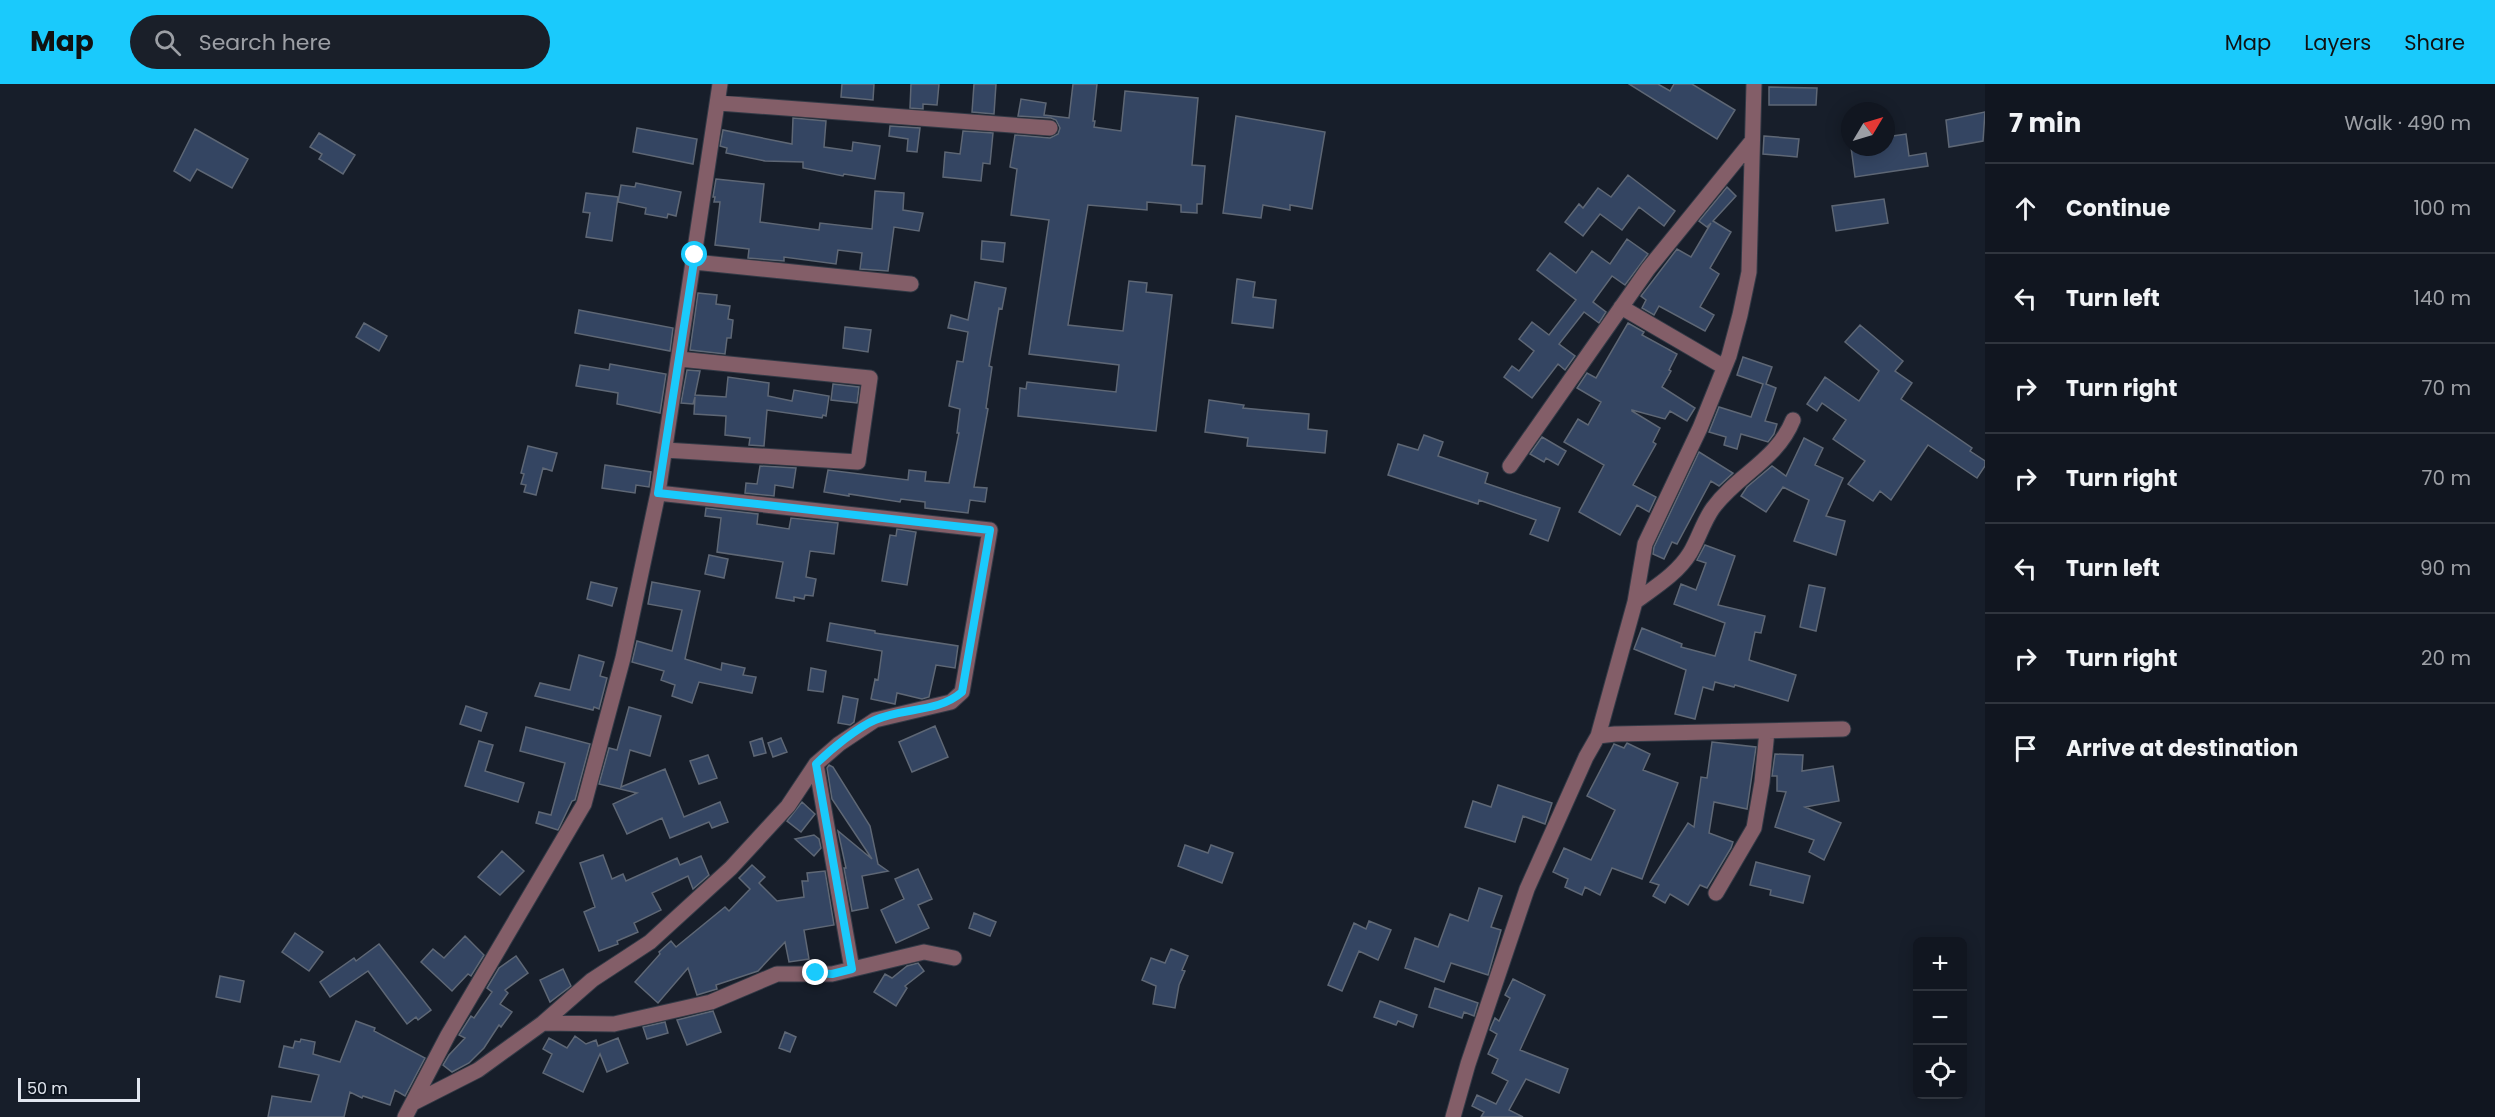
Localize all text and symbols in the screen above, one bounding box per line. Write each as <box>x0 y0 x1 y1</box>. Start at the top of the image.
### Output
search box <box>130 15 550 69</box>
text: Map <box>30 22 94 61</box>
icon: search <box>151 26 184 59</box>
text: Search here <box>199 27 331 58</box>
text: Map <box>2225 28 2271 57</box>
text: Layers <box>2304 28 2371 57</box>
text: Share <box>2404 28 2465 57</box>
north arrow <box>1841 102 1895 156</box>
text: 7 min <box>2009 105 2081 141</box>
text: Walk · 490 m <box>2344 109 2471 137</box>
icon: ahead <box>2009 192 2042 225</box>
text: Continue <box>2066 193 2170 224</box>
text: 100 m <box>2414 194 2471 222</box>
route start <box>681 241 707 267</box>
icon: left <box>2009 282 2042 315</box>
text: Turn left <box>2066 283 2160 314</box>
text: 140 m <box>2414 284 2471 312</box>
icon: right <box>2009 372 2042 405</box>
text: Turn right <box>2066 373 2177 404</box>
text: 70 m <box>2422 374 2471 402</box>
icon: right <box>2009 462 2042 495</box>
text: Turn right <box>2066 463 2177 494</box>
text: 70 m <box>2422 464 2471 492</box>
icon: left <box>2009 552 2042 585</box>
text: Turn left <box>2066 553 2160 584</box>
text: 90 m <box>2420 554 2471 582</box>
icon: right <box>2009 642 2042 675</box>
text: Turn right <box>2066 643 2177 674</box>
text: 20 m <box>2421 644 2471 672</box>
icon: arrive <box>2009 732 2042 765</box>
text: Arrive at destination <box>2066 733 2298 764</box>
map controls <box>1913 937 1967 1099</box>
button: + <box>1913 937 1967 991</box>
route end <box>802 959 828 985</box>
button: − <box>1913 991 1967 1045</box>
button: locate <box>1913 1045 1967 1099</box>
scale bar <box>18 1075 140 1102</box>
text: 50 m <box>27 1077 68 1100</box>

